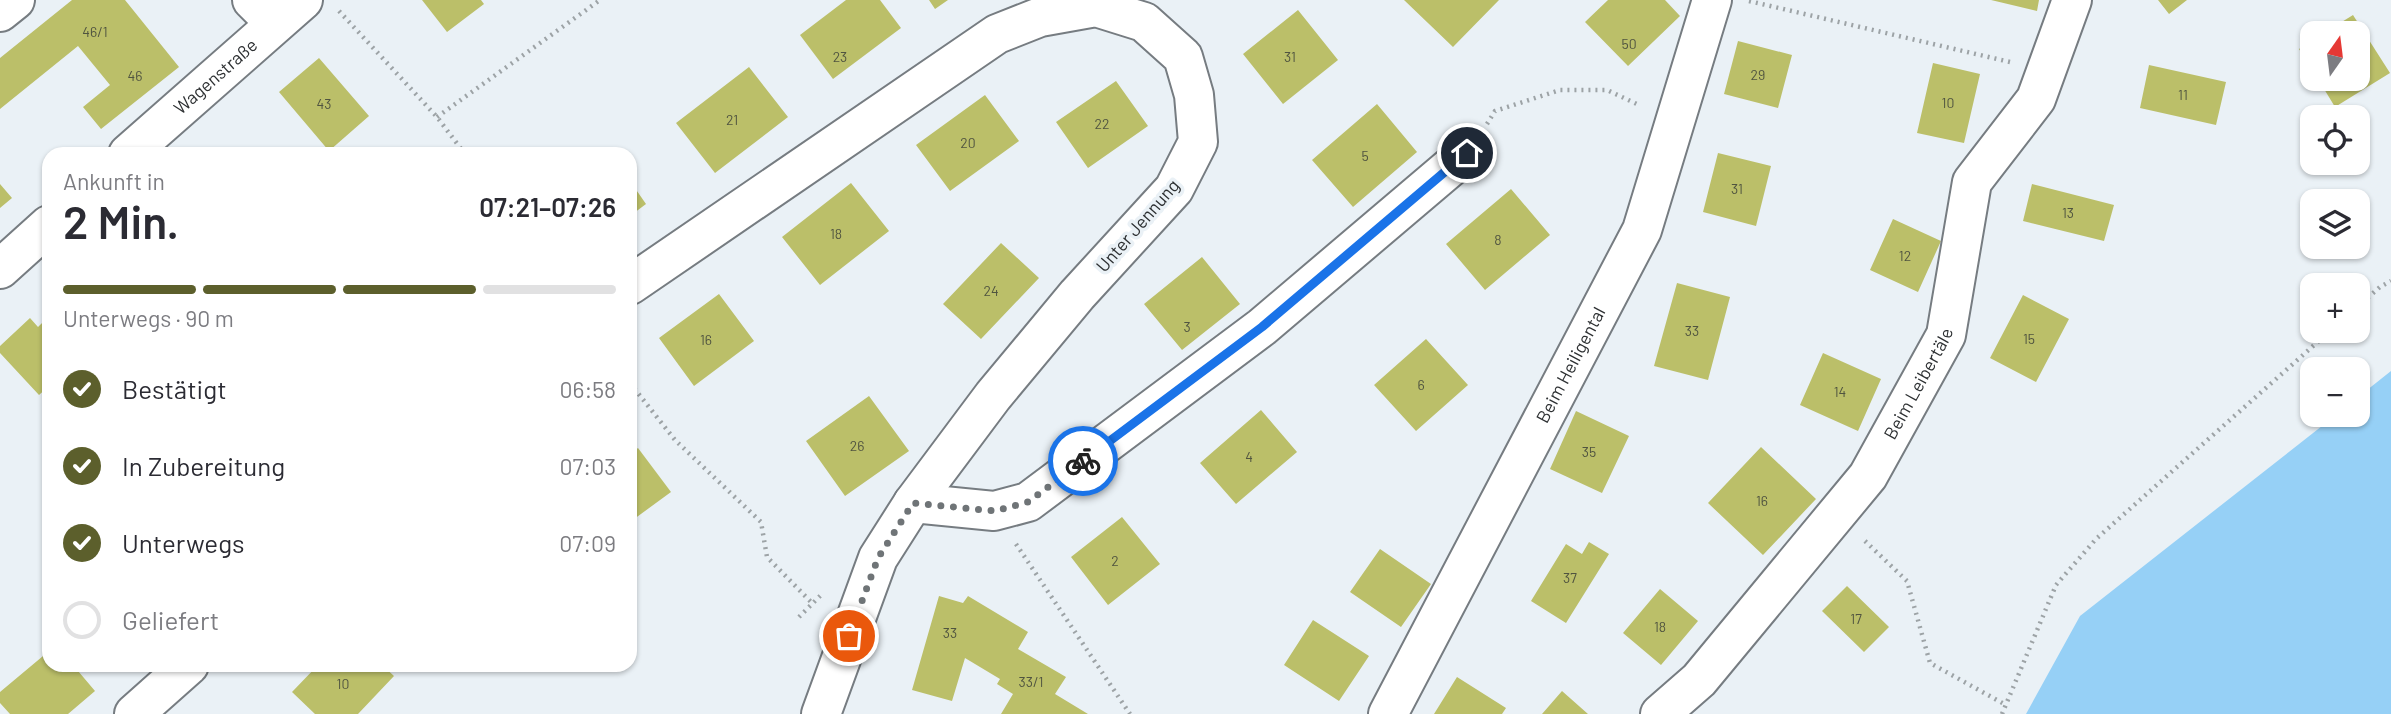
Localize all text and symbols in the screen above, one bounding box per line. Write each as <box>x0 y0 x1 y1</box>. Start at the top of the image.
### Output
north arrow <box>2300 21 2370 91</box>
map controls <box>2300 21 2370 427</box>
house number: 46/1 <box>82 23 108 40</box>
street label: Wagenstraße <box>169 33 261 118</box>
house number: 50 <box>1621 35 1637 52</box>
house number: 23 <box>833 48 847 65</box>
house number: 31 <box>1284 48 1296 65</box>
house number: 29 <box>1751 66 1765 83</box>
house number: 46 <box>128 67 142 84</box>
house number: 11 <box>2178 86 2188 103</box>
house number: 10 <box>1942 94 1954 111</box>
house number: 43 <box>317 95 331 112</box>
button: locate <box>2300 105 2370 175</box>
house number: 21 <box>726 111 738 128</box>
house number: 22 <box>1094 115 1110 132</box>
pin <box>1437 123 1497 183</box>
house number: 20 <box>960 134 976 151</box>
icon: home <box>1448 134 1486 172</box>
house number: 5 <box>1361 147 1369 164</box>
text: Ankunft in <box>63 167 165 195</box>
street label: Unter Jennung <box>1091 174 1184 276</box>
house number: 31 <box>1731 180 1743 197</box>
button: layers <box>2300 189 2370 259</box>
text: 07:21–07:26 <box>479 191 616 222</box>
text: 2 Min. <box>63 193 179 248</box>
house number: 13 <box>2062 204 2074 221</box>
house number: 18 <box>830 225 842 242</box>
house number: 8 <box>1494 231 1502 248</box>
house number: 12 <box>1899 247 1911 264</box>
button: + <box>2300 273 2370 343</box>
house number: 24 <box>983 282 999 299</box>
street label: Beim Heiligental <box>1531 303 1610 426</box>
text: Unterwegs · 90 m <box>63 304 234 332</box>
house number: 3 <box>1183 318 1191 335</box>
house number: 33 <box>1685 322 1699 339</box>
street label: Beim Leibertäle <box>1878 327 1957 443</box>
house number: 15 <box>2023 330 2035 347</box>
house number: 16 <box>700 331 712 348</box>
button: − <box>2300 357 2370 427</box>
icon: check <box>63 370 101 408</box>
text: Bestätigt <box>122 373 227 404</box>
text: 06:58 <box>560 375 616 403</box>
house number: 6 <box>1417 376 1425 393</box>
house number: 14 <box>1834 383 1846 400</box>
courier <box>1048 426 1118 496</box>
house number: 26 <box>850 437 864 454</box>
icon: bike <box>1064 442 1102 480</box>
house number: 35 <box>1582 443 1596 460</box>
icon: check <box>63 447 101 485</box>
house number: 4 <box>1245 448 1253 465</box>
text: In Zubereitung <box>122 450 285 481</box>
text: 07:03 <box>559 452 616 480</box>
house number: 16 <box>1756 492 1768 509</box>
icon: check <box>63 524 101 562</box>
text: Unterwegs <box>122 527 244 558</box>
text: 07:09 <box>559 529 616 557</box>
house number: 2 <box>1111 552 1119 569</box>
house number: 37 <box>1563 569 1577 586</box>
text: Geliefert <box>122 604 219 635</box>
pin <box>819 606 879 666</box>
house number: 17 <box>1850 610 1862 627</box>
icon: bag <box>830 617 868 655</box>
house number: 18 <box>1654 618 1666 635</box>
house number: 33 <box>943 624 957 641</box>
house number: 33/1 <box>1019 673 1043 690</box>
house number: 10 <box>337 675 349 692</box>

